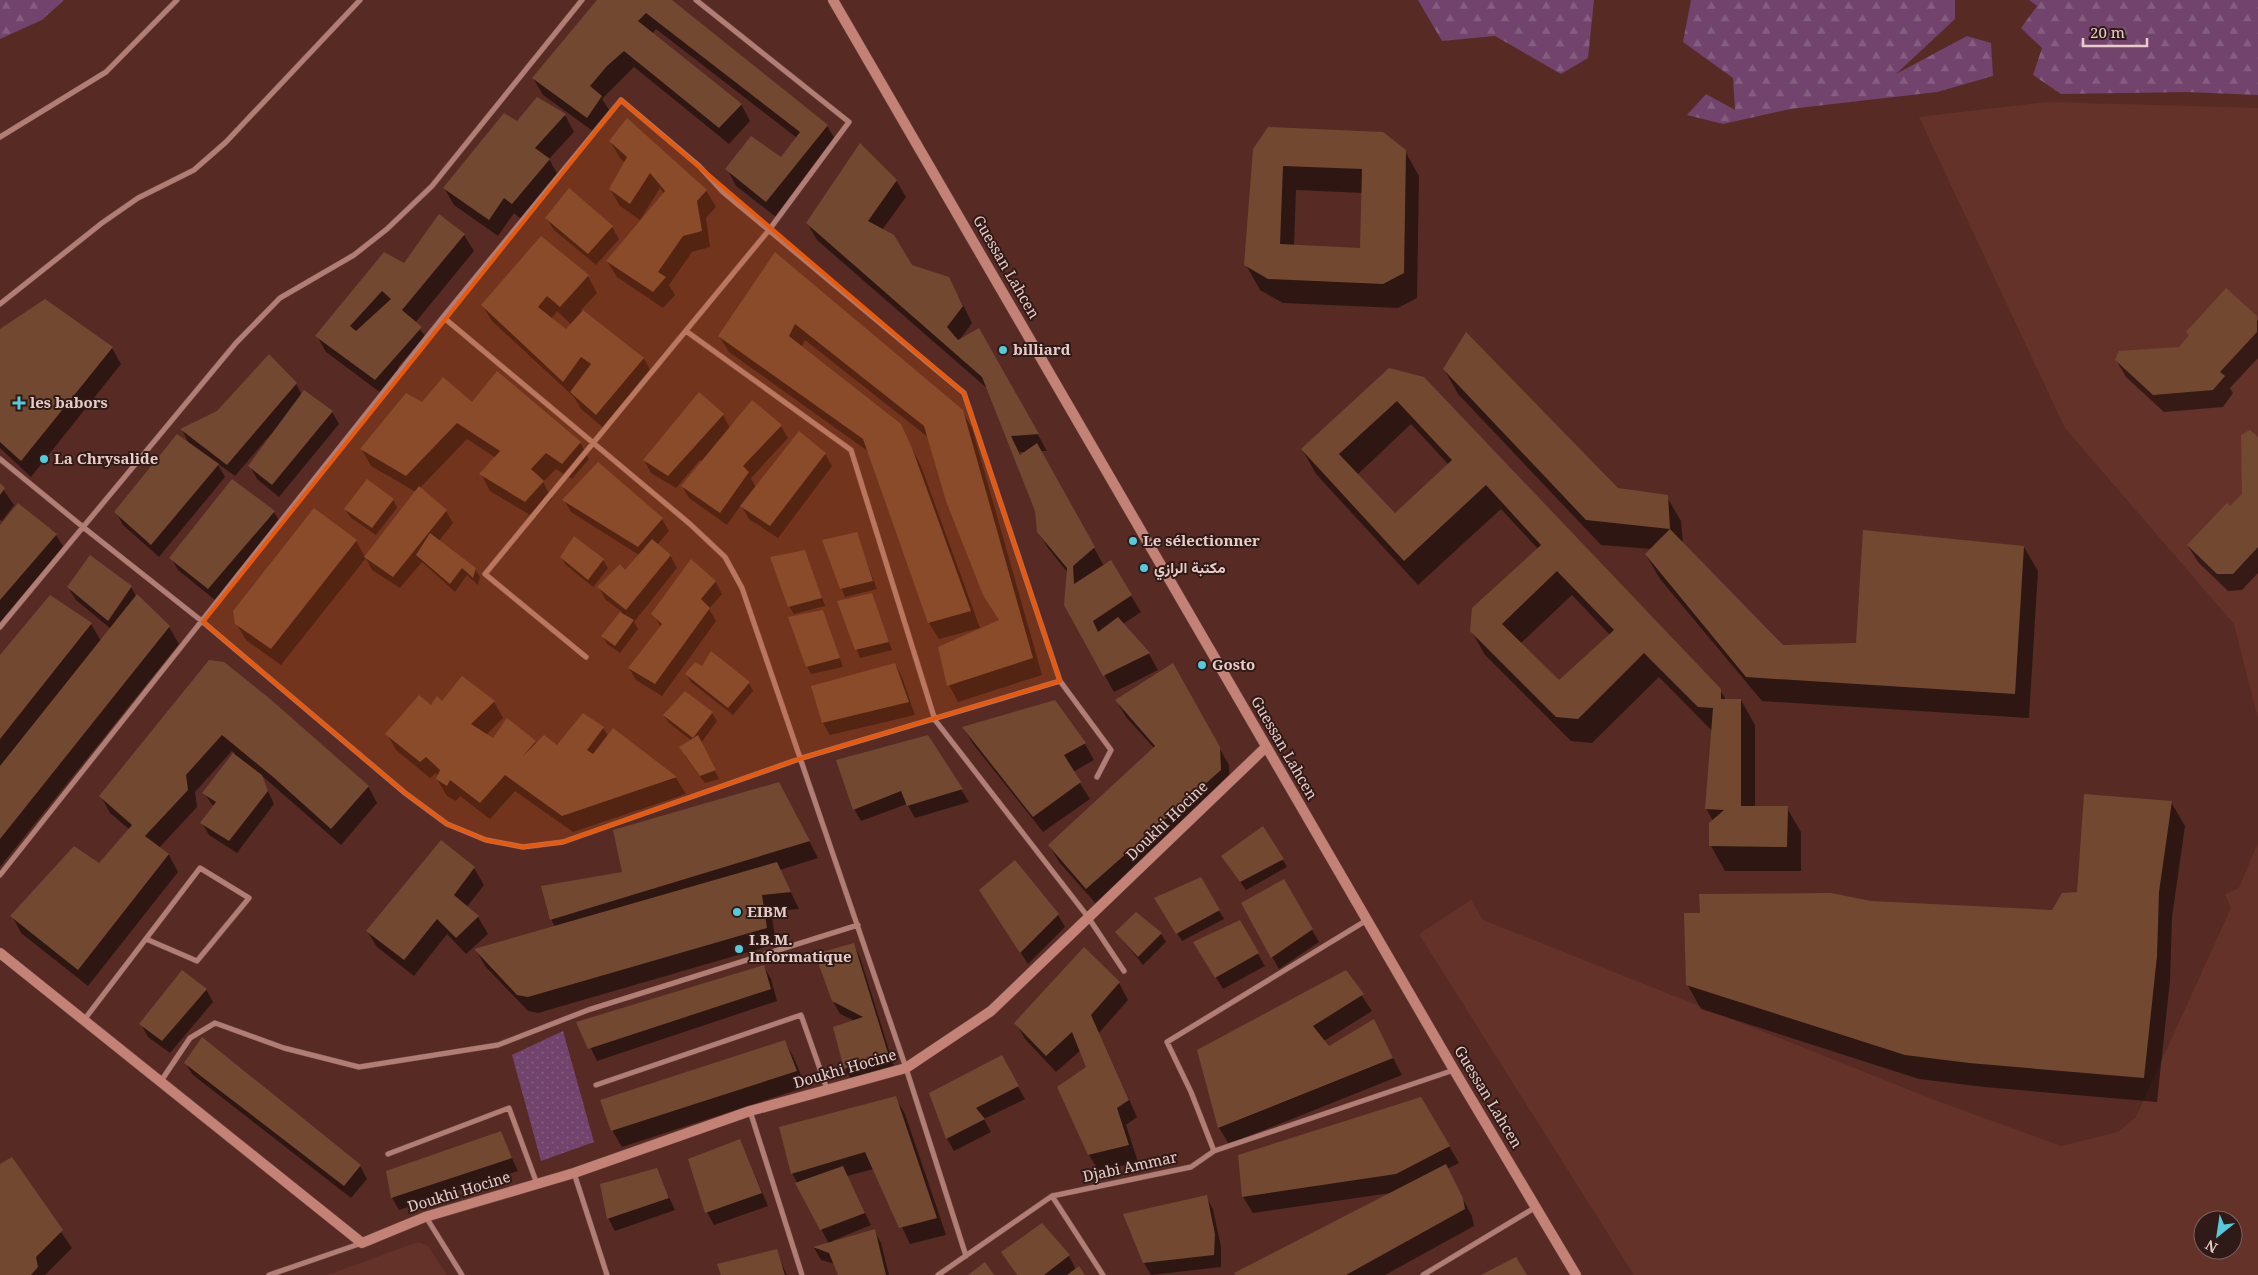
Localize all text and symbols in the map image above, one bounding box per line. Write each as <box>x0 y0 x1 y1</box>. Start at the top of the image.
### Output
scale bar <box>2083 15 2147 47</box>
text: 20 m <box>2090 22 2125 42</box>
street label: Guessan Lahcen <box>969 211 1045 322</box>
place label: billiard <box>1013 339 1071 359</box>
marker: billiard <box>997 344 1009 356</box>
place label: les babors <box>30 392 108 412</box>
marker: les babors <box>12 396 26 410</box>
place label: La Chrysalide <box>54 448 158 468</box>
marker: La Chrysalide <box>38 453 50 465</box>
place label: Le sélectionner <box>1143 530 1260 550</box>
marker: Le sélectionner <box>1127 535 1139 547</box>
place label: مكتبة الرازي <box>1154 557 1226 581</box>
marker: مكتبة الرازي <box>1138 562 1150 574</box>
place label: Gosto <box>1212 654 1255 674</box>
marker: Gosto <box>1196 659 1208 671</box>
street label: Guessan Lahcen <box>1247 692 1323 803</box>
street label: Doukhi Hocine <box>1121 776 1212 864</box>
place label: EIBM <box>747 901 787 921</box>
marker: EIBM <box>731 906 743 918</box>
place label: I.B.M. Informatique <box>749 929 852 966</box>
marker: I.B.M. Informatique <box>733 943 745 955</box>
street label: Guessan Lahcen <box>1450 1042 1528 1152</box>
street label: Doukhi Hocine <box>791 1044 899 1092</box>
street label: Djabi Ammar <box>1081 1146 1179 1186</box>
street label: Doukhi Hocine <box>405 1166 513 1216</box>
north arrow <box>2193 1210 2243 1260</box>
text: N <box>2202 1236 2221 1258</box>

